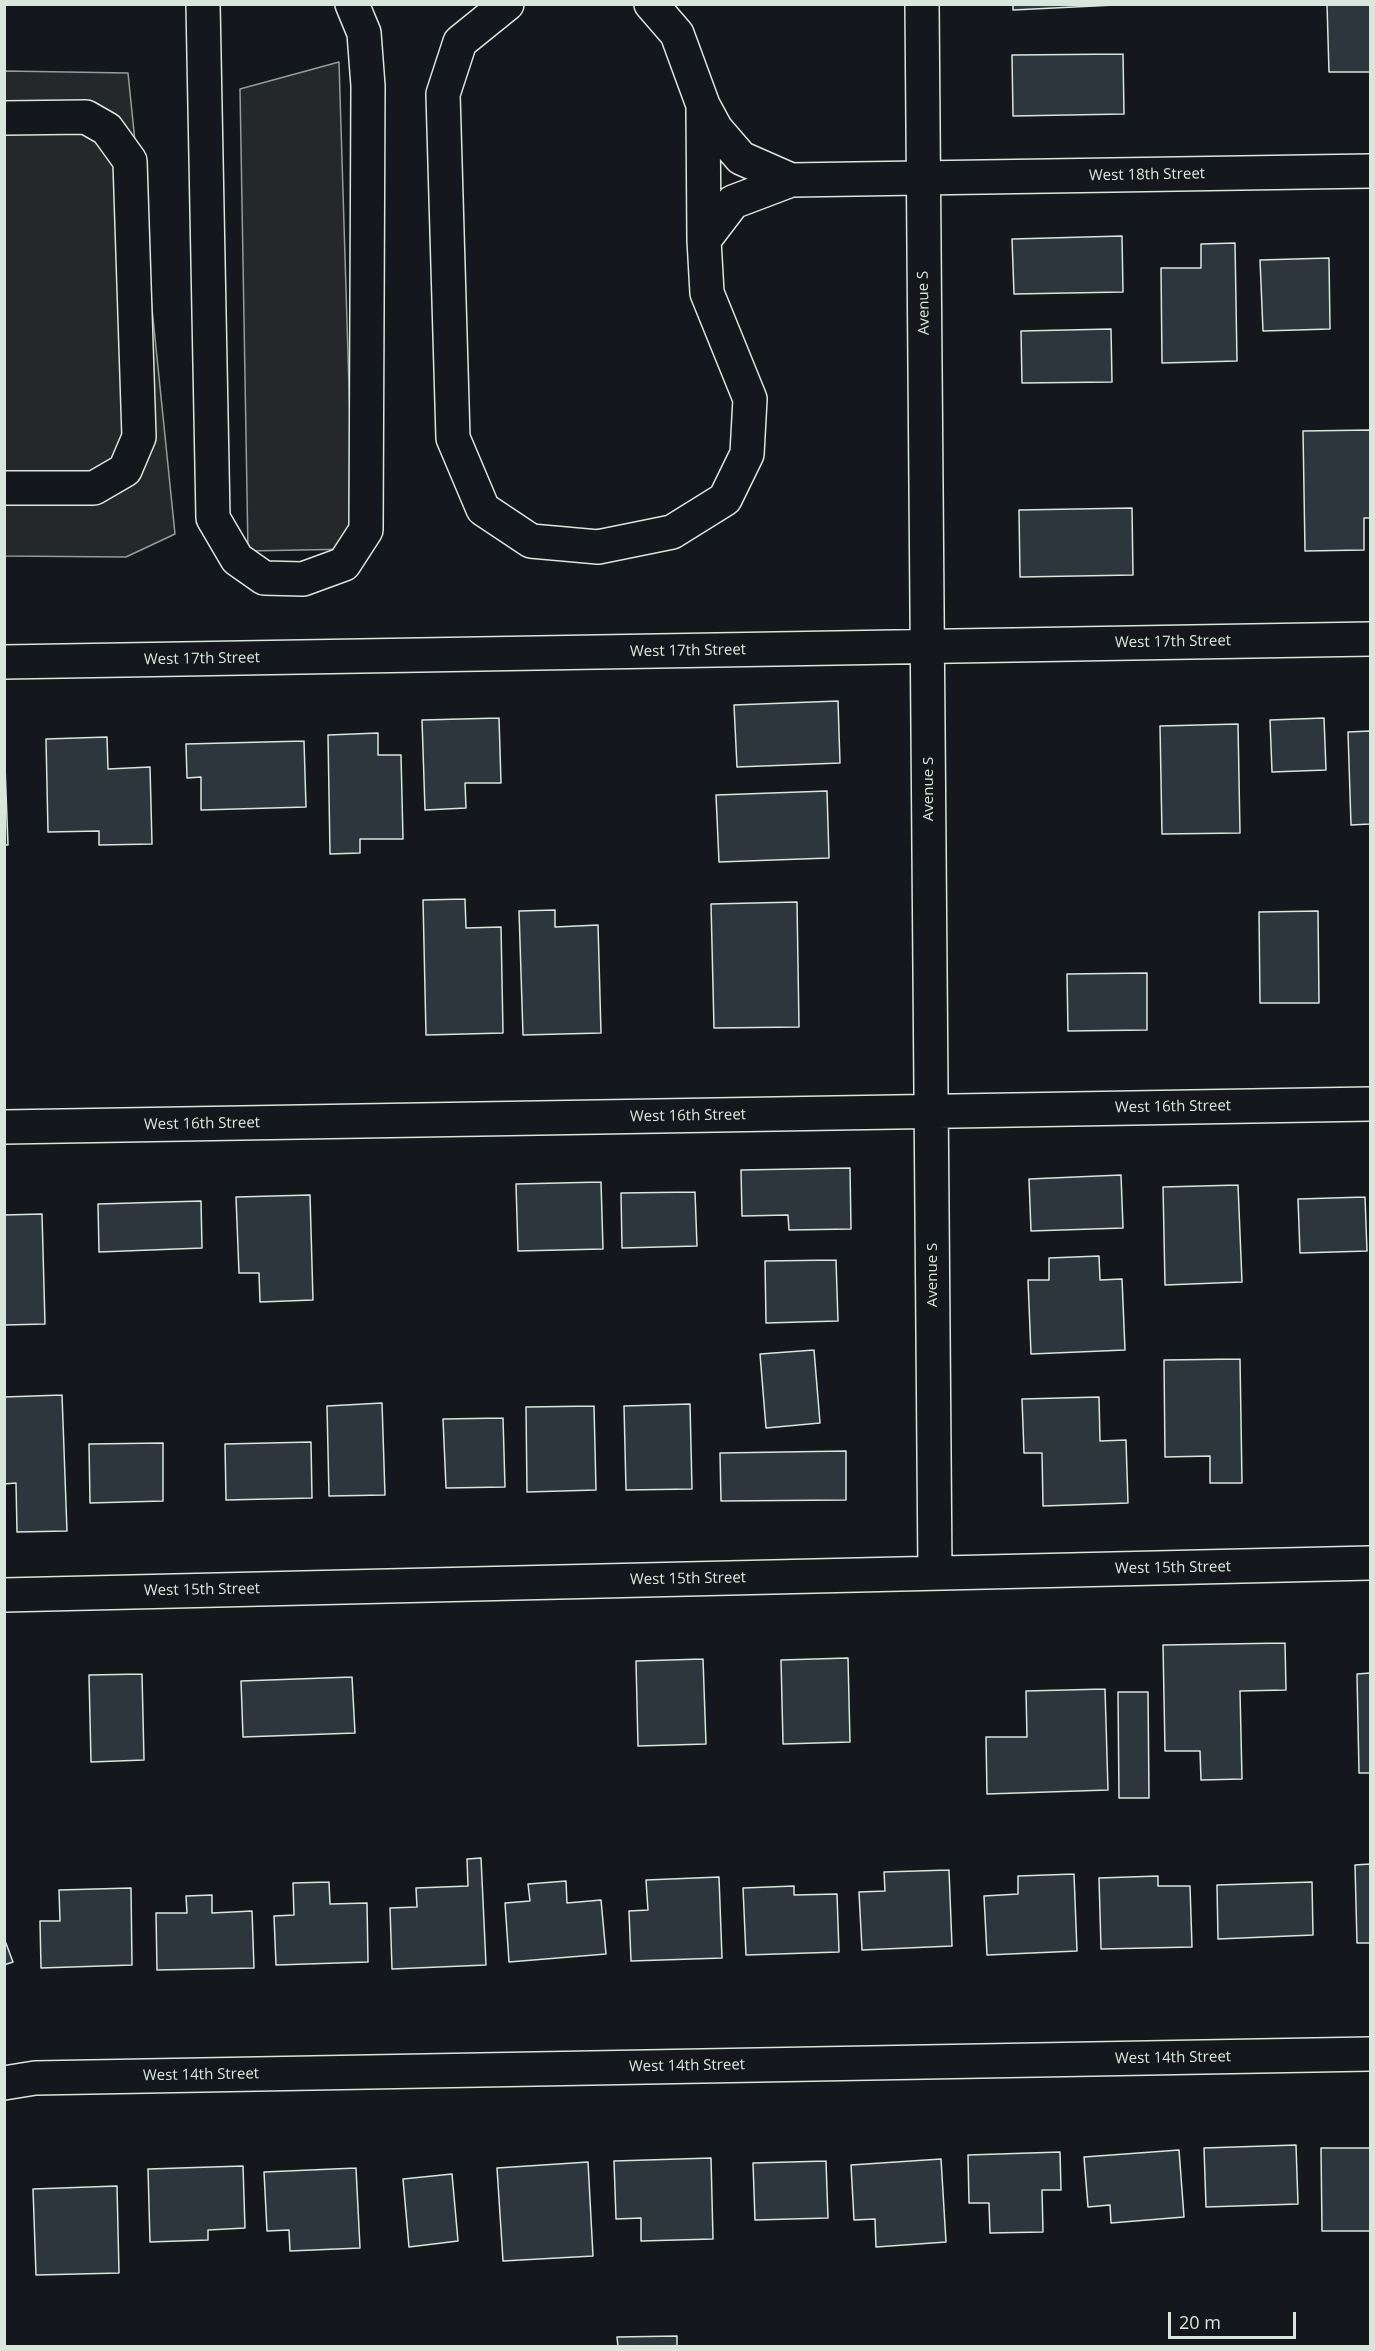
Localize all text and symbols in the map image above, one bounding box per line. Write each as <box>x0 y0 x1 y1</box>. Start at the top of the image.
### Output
street label: West 18th Street <box>1089 165 1205 185</box>
street label: Avenue S <box>914 271 934 335</box>
street label: West 17th Street <box>1115 632 1231 652</box>
street label: West 17th Street <box>630 641 746 661</box>
street label: West 17th Street <box>144 649 260 669</box>
street label: Avenue S <box>920 757 938 821</box>
street label: West 16th Street <box>1115 1097 1231 1117</box>
street label: West 16th Street <box>630 1106 746 1126</box>
street label: West 16th Street <box>144 1114 260 1134</box>
street label: Avenue S <box>924 1243 942 1307</box>
street label: West 15th Street <box>1115 1558 1231 1578</box>
street label: West 15th Street <box>630 1569 746 1589</box>
street label: West 15th Street <box>144 1580 260 1600</box>
street label: West 14th Street <box>1115 2048 1231 2068</box>
street label: West 14th Street <box>629 2056 745 2076</box>
street label: West 14th Street <box>143 2065 259 2085</box>
scale bar <box>1171 2300 1298 2338</box>
text: 20 m <box>1179 2310 1221 2334</box>

